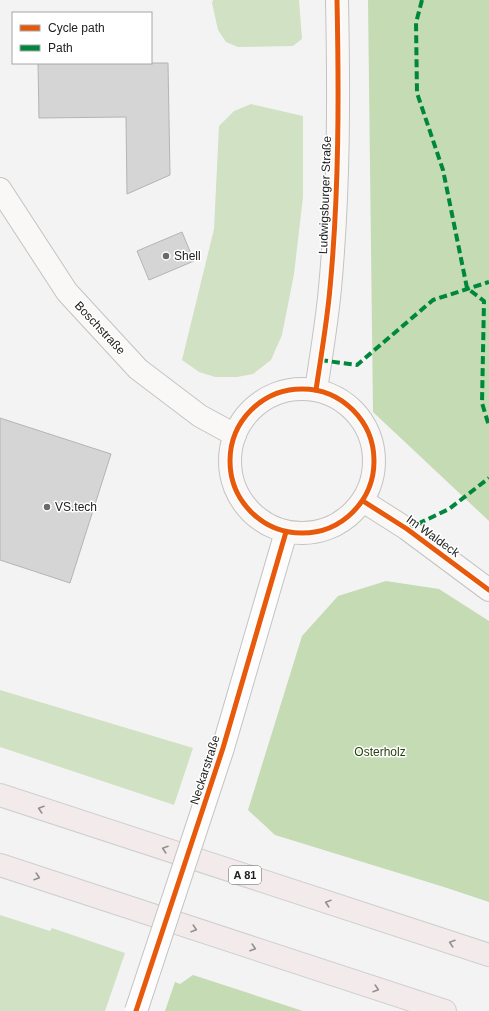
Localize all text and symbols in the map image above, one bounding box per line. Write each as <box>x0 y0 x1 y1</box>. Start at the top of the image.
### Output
legend <box>12 12 152 64</box>
text: Cycle path <box>48 21 105 35</box>
text: Path <box>48 41 73 55</box>
street label: Ludwigsburger Straße <box>316 135 334 254</box>
place label: Shell <box>174 249 201 263</box>
marker: Shell <box>161 251 171 261</box>
street label: Boschstraße <box>72 299 128 358</box>
place label: VS.tech <box>55 500 97 514</box>
marker: VS.tech <box>42 502 52 512</box>
street label: Im Waldeck <box>404 512 463 561</box>
street label: Neckarstraße <box>187 733 223 806</box>
park label: Osterholz <box>354 745 406 759</box>
one-way arrow <box>38 805 45 814</box>
one-way arrow <box>162 845 169 854</box>
road number: A 81 <box>229 866 261 884</box>
one-way arrow <box>33 873 40 881</box>
one-way arrow <box>325 899 332 907</box>
one-way arrow <box>190 924 197 933</box>
one-way arrow <box>449 939 456 948</box>
one-way arrow <box>249 943 256 952</box>
one-way arrow <box>373 984 380 992</box>

